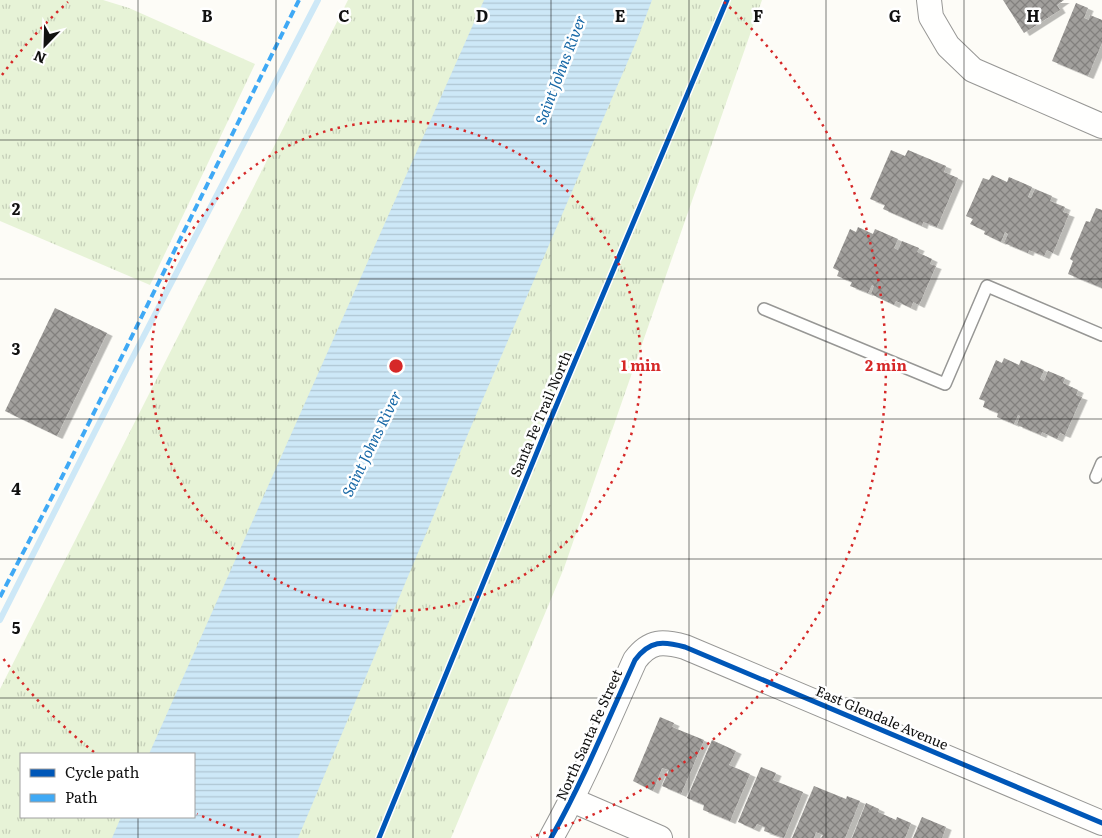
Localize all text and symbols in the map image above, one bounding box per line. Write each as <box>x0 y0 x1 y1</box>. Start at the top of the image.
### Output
text: B <box>201 3 213 27</box>
text: C <box>338 3 350 27</box>
text: D <box>476 3 488 27</box>
text: E <box>615 3 626 27</box>
text: F <box>753 3 763 27</box>
text: G <box>889 3 901 27</box>
text: H <box>1026 3 1040 27</box>
water label: Saint Johns River <box>528 11 591 128</box>
north arrow <box>20 20 70 70</box>
text: N <box>30 46 49 69</box>
text: 2 <box>12 196 21 220</box>
text: 3 <box>12 336 21 360</box>
street label: Santa Fe Trail North <box>504 347 576 480</box>
text: 1 min <box>621 353 662 376</box>
text: 2 min <box>865 353 908 376</box>
centre of rings <box>387 357 405 375</box>
water label: Saint Johns River <box>335 386 406 500</box>
text: 4 <box>11 476 21 500</box>
text: 5 <box>12 615 21 639</box>
street label: North Santa Fe Street <box>550 665 626 803</box>
street label: East Glendale Avenue <box>813 680 952 754</box>
legend <box>20 753 195 818</box>
text: Cycle path <box>65 760 140 783</box>
text: Path <box>65 785 98 808</box>

